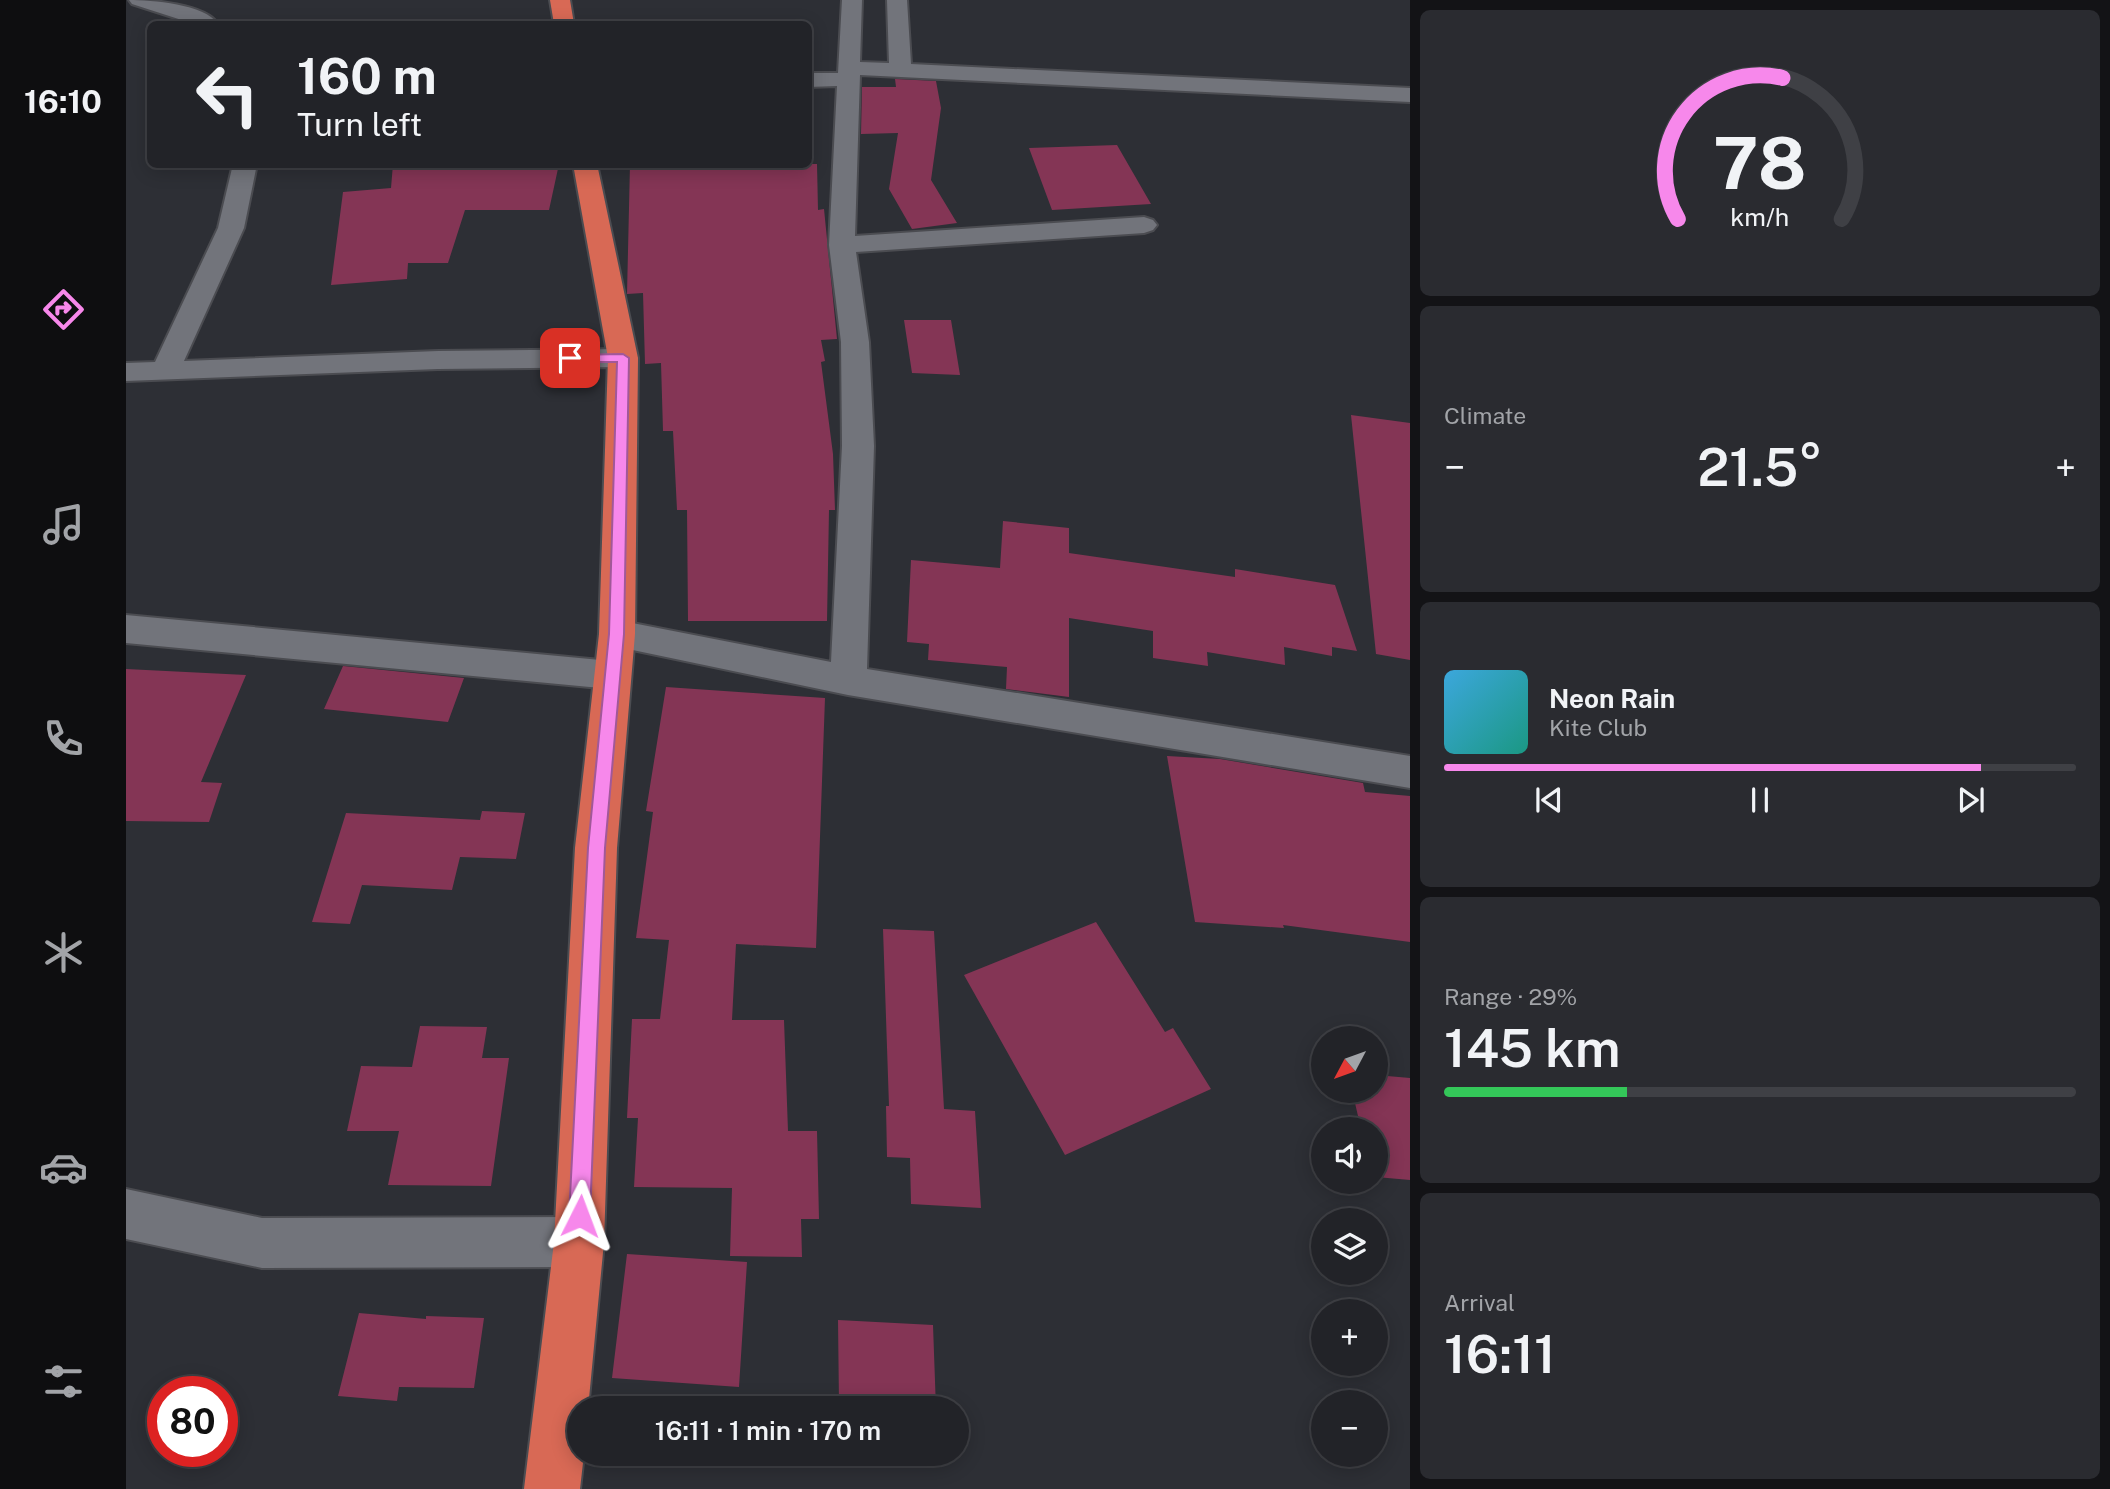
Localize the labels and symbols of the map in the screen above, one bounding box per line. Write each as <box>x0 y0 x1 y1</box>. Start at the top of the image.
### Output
pin <box>540 328 600 388</box>
north arrow <box>1311 1026 1388 1102</box>
position arrow <box>543 1179 617 1253</box>
speed limit sign: 80 <box>147 1376 238 1467</box>

